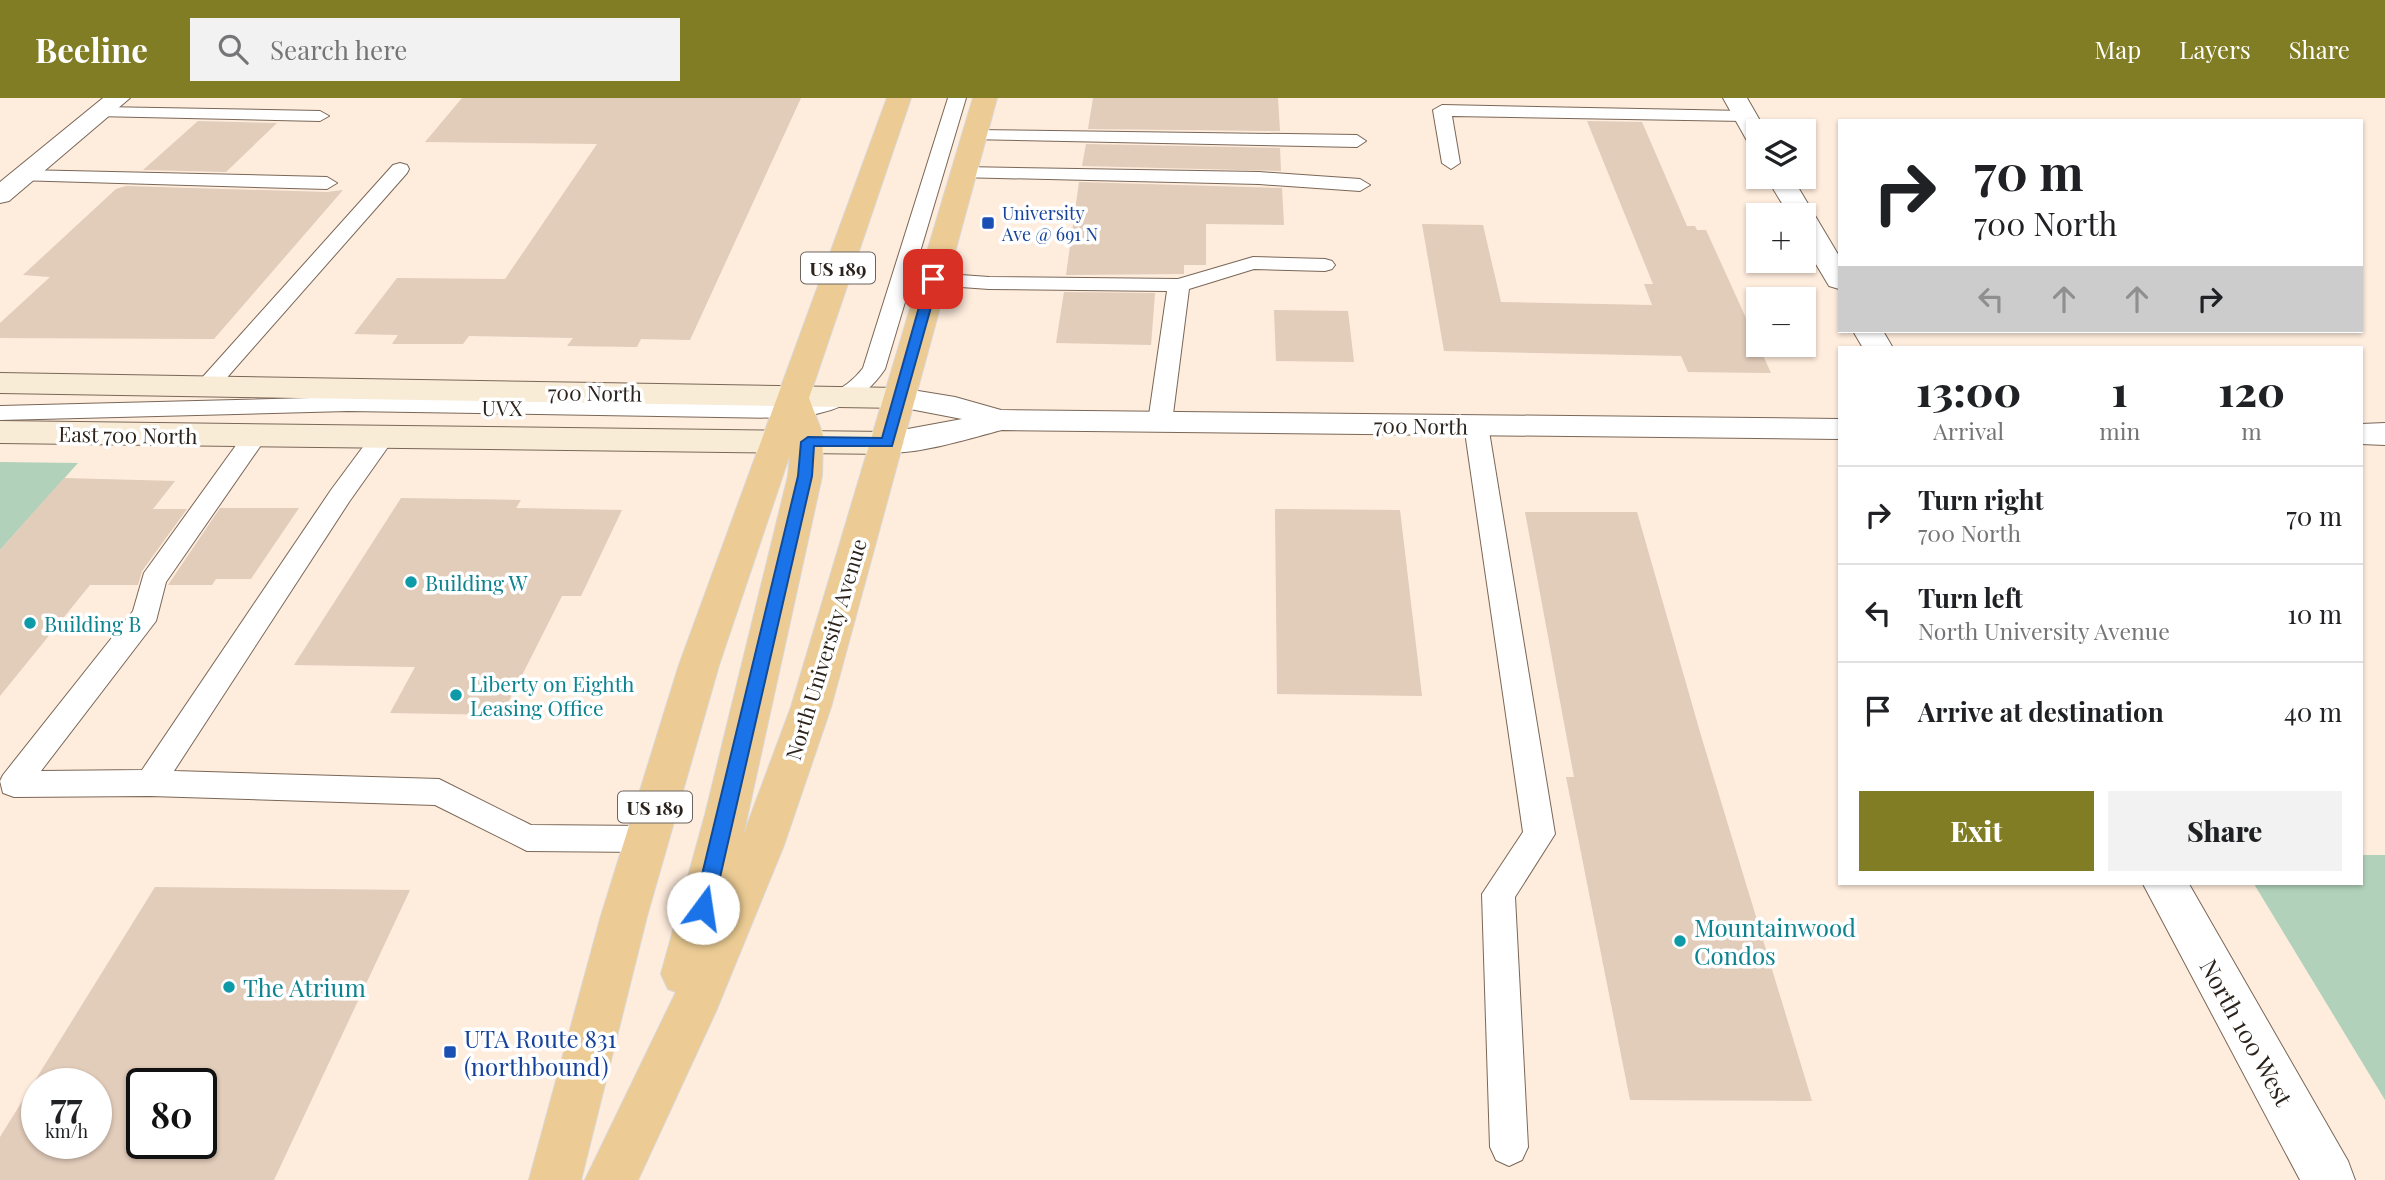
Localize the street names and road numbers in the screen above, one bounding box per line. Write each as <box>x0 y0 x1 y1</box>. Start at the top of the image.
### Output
road number: US 189 <box>801 252 875 284</box>
street label: 700 North <box>548 377 643 407</box>
street label: UVX <box>481 393 523 421</box>
street label: 700 North <box>1374 410 1469 440</box>
street label: East 700 North <box>58 419 198 449</box>
street label: North University Avenue <box>778 535 872 763</box>
road number: US 189 <box>618 792 692 822</box>
street label: North 100 West <box>2193 953 2301 1112</box>

